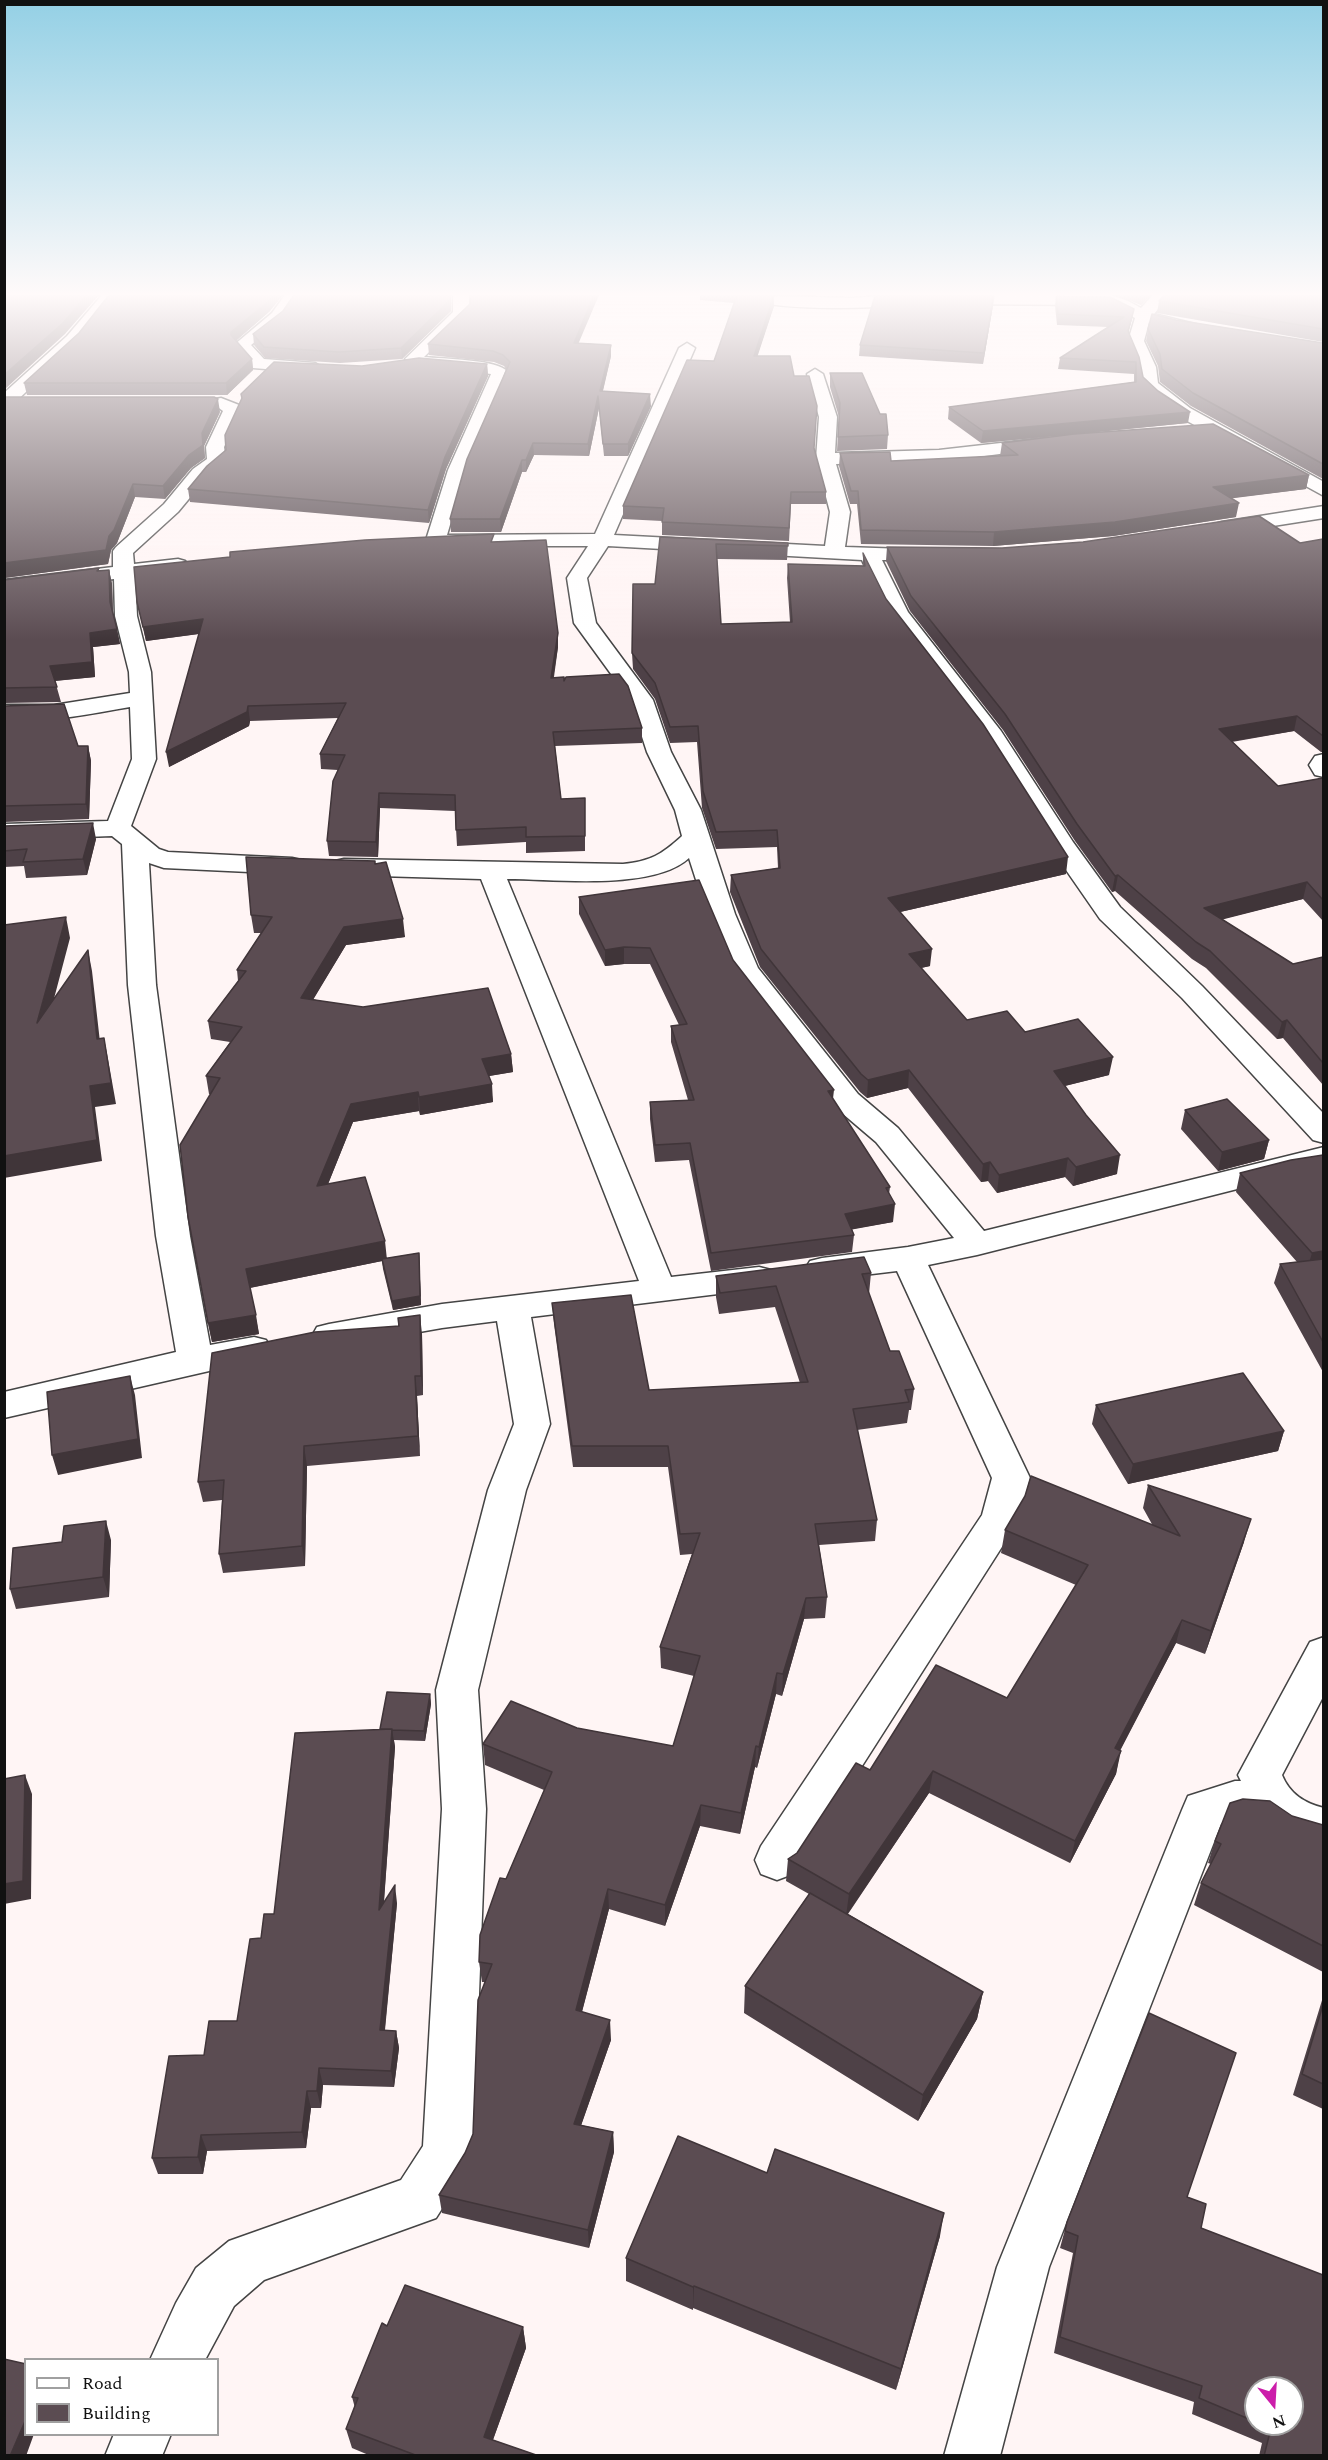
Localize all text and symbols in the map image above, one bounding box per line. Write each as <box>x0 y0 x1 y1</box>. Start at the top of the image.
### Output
legend <box>24 2358 219 2436</box>
text: Road <box>82 2370 123 2397</box>
north arrow <box>1244 2376 1304 2436</box>
text: Building <box>82 2400 151 2427</box>
text: N <box>1269 2408 1289 2435</box>

